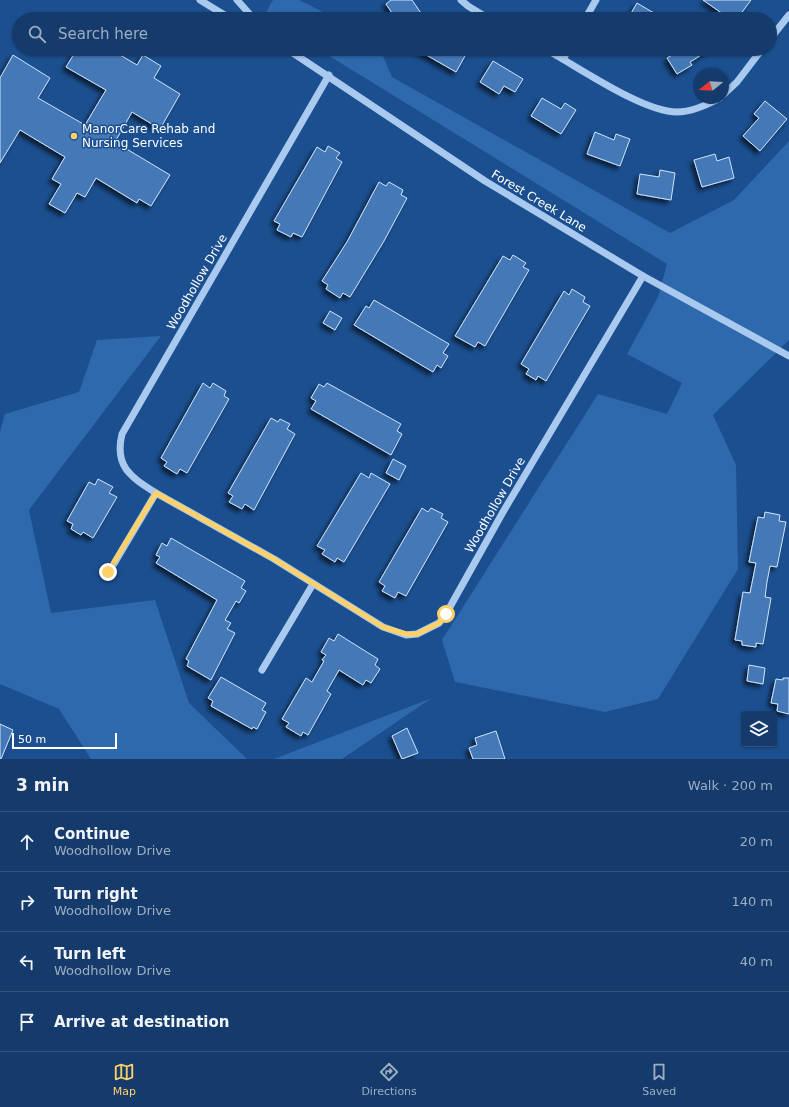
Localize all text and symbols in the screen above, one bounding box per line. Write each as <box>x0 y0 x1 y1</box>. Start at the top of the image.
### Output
search box <box>12 12 777 56</box>
icon: search <box>26 23 48 45</box>
text: Search here <box>58 25 148 43</box>
north arrow <box>693 68 729 104</box>
place label: ManorCare Rehab and Nursing Services <box>82 122 215 150</box>
marker: ManorCare Rehab and Nursing Services <box>69 131 79 141</box>
street label: Forest Creek Lane <box>489 167 589 235</box>
street label: Woodhollow Drive <box>164 232 230 332</box>
street label: Woodhollow Drive <box>462 455 528 555</box>
route end <box>99 563 117 581</box>
route start <box>437 605 455 623</box>
map controls <box>741 711 777 747</box>
button: layers <box>741 711 777 747</box>
scale bar <box>12 731 117 750</box>
text: 50 m <box>18 733 46 746</box>
text: 3 min <box>16 775 69 795</box>
text: Walk · 200 m <box>688 778 773 793</box>
text: Continue <box>54 825 130 843</box>
icon: ahead <box>16 831 38 853</box>
text: 20 m <box>740 834 773 849</box>
text: Woodhollow Drive <box>54 843 171 858</box>
text: Turn right <box>54 885 138 903</box>
icon: right <box>16 891 38 913</box>
text: 140 m <box>731 894 773 909</box>
text: Woodhollow Drive <box>54 903 171 918</box>
text: Turn left <box>54 945 126 963</box>
icon: left <box>16 951 38 973</box>
text: 40 m <box>740 954 773 969</box>
text: Woodhollow Drive <box>54 963 171 978</box>
icon: arrive <box>16 1011 38 1033</box>
text: Arrive at destination <box>54 1013 229 1031</box>
tab: Map <box>113 1061 136 1098</box>
tab: Directions <box>361 1061 417 1098</box>
tab: Saved <box>642 1061 676 1098</box>

